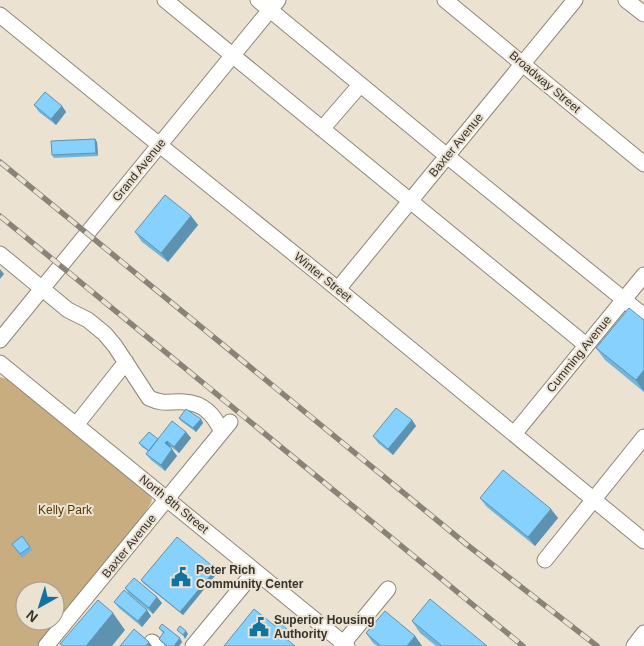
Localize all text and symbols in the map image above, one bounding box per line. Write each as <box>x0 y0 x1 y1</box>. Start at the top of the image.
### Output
street label: Broadway Street <box>507 48 584 116</box>
street label: Baxter Avenue <box>426 110 486 180</box>
street label: Grand Avenue <box>109 136 169 204</box>
street label: Winter Street <box>291 250 355 305</box>
street label: Cumming Avenue <box>544 313 614 395</box>
street label: North 8th Street <box>137 472 212 537</box>
park label: Kelly Park <box>38 503 93 517</box>
street label: Baxter Avenue <box>99 511 159 581</box>
place label: Peter Rich Community Center <box>196 563 304 591</box>
public building icon: Peter Rich Community Center <box>170 566 192 588</box>
north arrow <box>15 581 65 631</box>
text: N <box>23 607 41 626</box>
place label: Superior Housing Authority <box>274 613 375 641</box>
public building icon: Superior Housing Authority <box>248 616 270 638</box>

